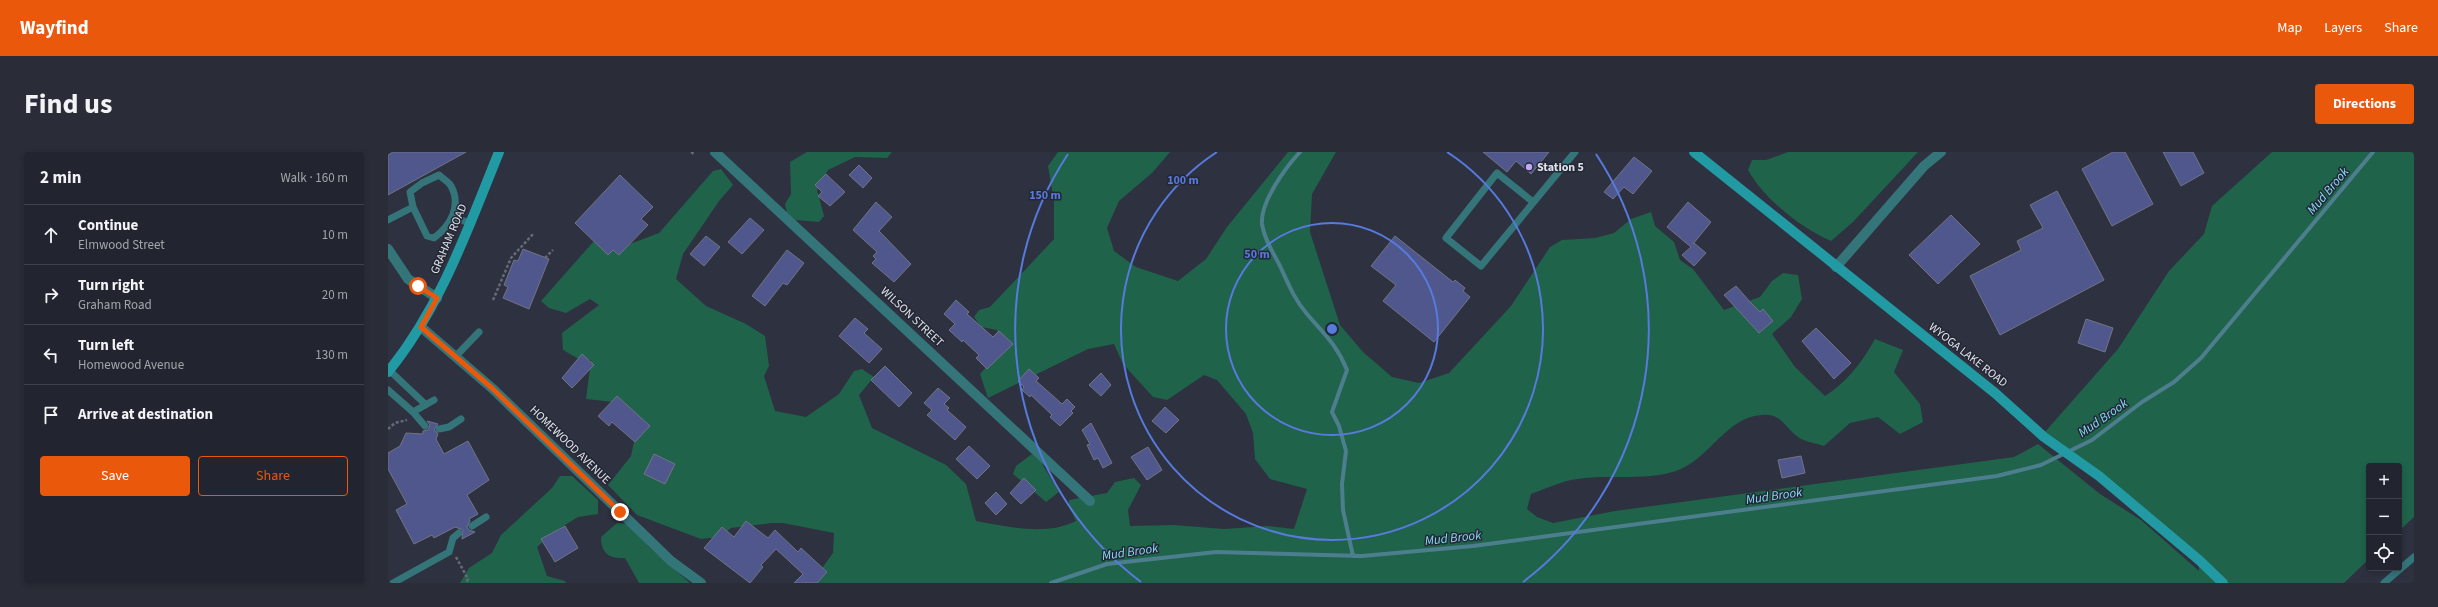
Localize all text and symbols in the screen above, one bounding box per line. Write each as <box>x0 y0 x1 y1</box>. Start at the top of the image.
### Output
text: Wayfind <box>20 15 89 42</box>
text: Map <box>2277 18 2302 38</box>
text: Layers <box>2324 18 2362 38</box>
text: Share <box>2384 18 2418 38</box>
text: Find us <box>24 84 112 124</box>
button: Directions <box>2315 84 2414 124</box>
place label: Station 5 <box>1537 159 1584 176</box>
marker: Station 5 <box>1524 162 1534 172</box>
water label: Mud Brook <box>2303 163 2354 219</box>
text: 2 min <box>40 166 81 190</box>
text: Walk · 160 m <box>280 169 348 187</box>
text: 100 m <box>1167 172 1199 189</box>
text: 150 m <box>1029 187 1061 204</box>
street label: GRAHAM ROAD <box>427 201 471 277</box>
text: Continue <box>78 215 138 236</box>
icon: ahead <box>40 224 62 246</box>
text: 10 m <box>322 226 348 244</box>
text: Elmwood Street <box>78 236 165 254</box>
text: 50 m <box>1244 246 1270 263</box>
text: Turn right <box>78 275 144 296</box>
route start <box>409 277 427 295</box>
street label: WILSON STREET <box>877 283 948 351</box>
icon: right <box>40 284 62 306</box>
text: 20 m <box>322 286 348 304</box>
text: Graham Road <box>78 296 152 314</box>
street label: WYOGA LAKE ROAD <box>1925 319 2011 391</box>
centre of rings <box>1325 322 1339 336</box>
text: Turn left <box>78 335 134 356</box>
icon: left <box>40 344 62 366</box>
text: 130 m <box>315 346 348 364</box>
text: Homewood Avenue <box>78 356 184 374</box>
water label: Mud Brook <box>2075 394 2132 442</box>
street label: HOMEWOOD AVENUE <box>526 402 614 488</box>
icon: arrive <box>40 404 62 426</box>
text: Arrive at destination <box>78 404 213 425</box>
button: Save <box>40 456 190 496</box>
button: Share <box>198 456 348 496</box>
map controls <box>2366 463 2402 571</box>
button: + <box>2366 463 2402 499</box>
water label: Mud Brook <box>1745 483 1804 509</box>
button: − <box>2366 499 2402 535</box>
route end <box>611 503 629 521</box>
water label: Mud Brook <box>1424 526 1483 550</box>
button: locate <box>2366 535 2402 571</box>
water label: Mud Brook <box>1101 539 1160 565</box>

